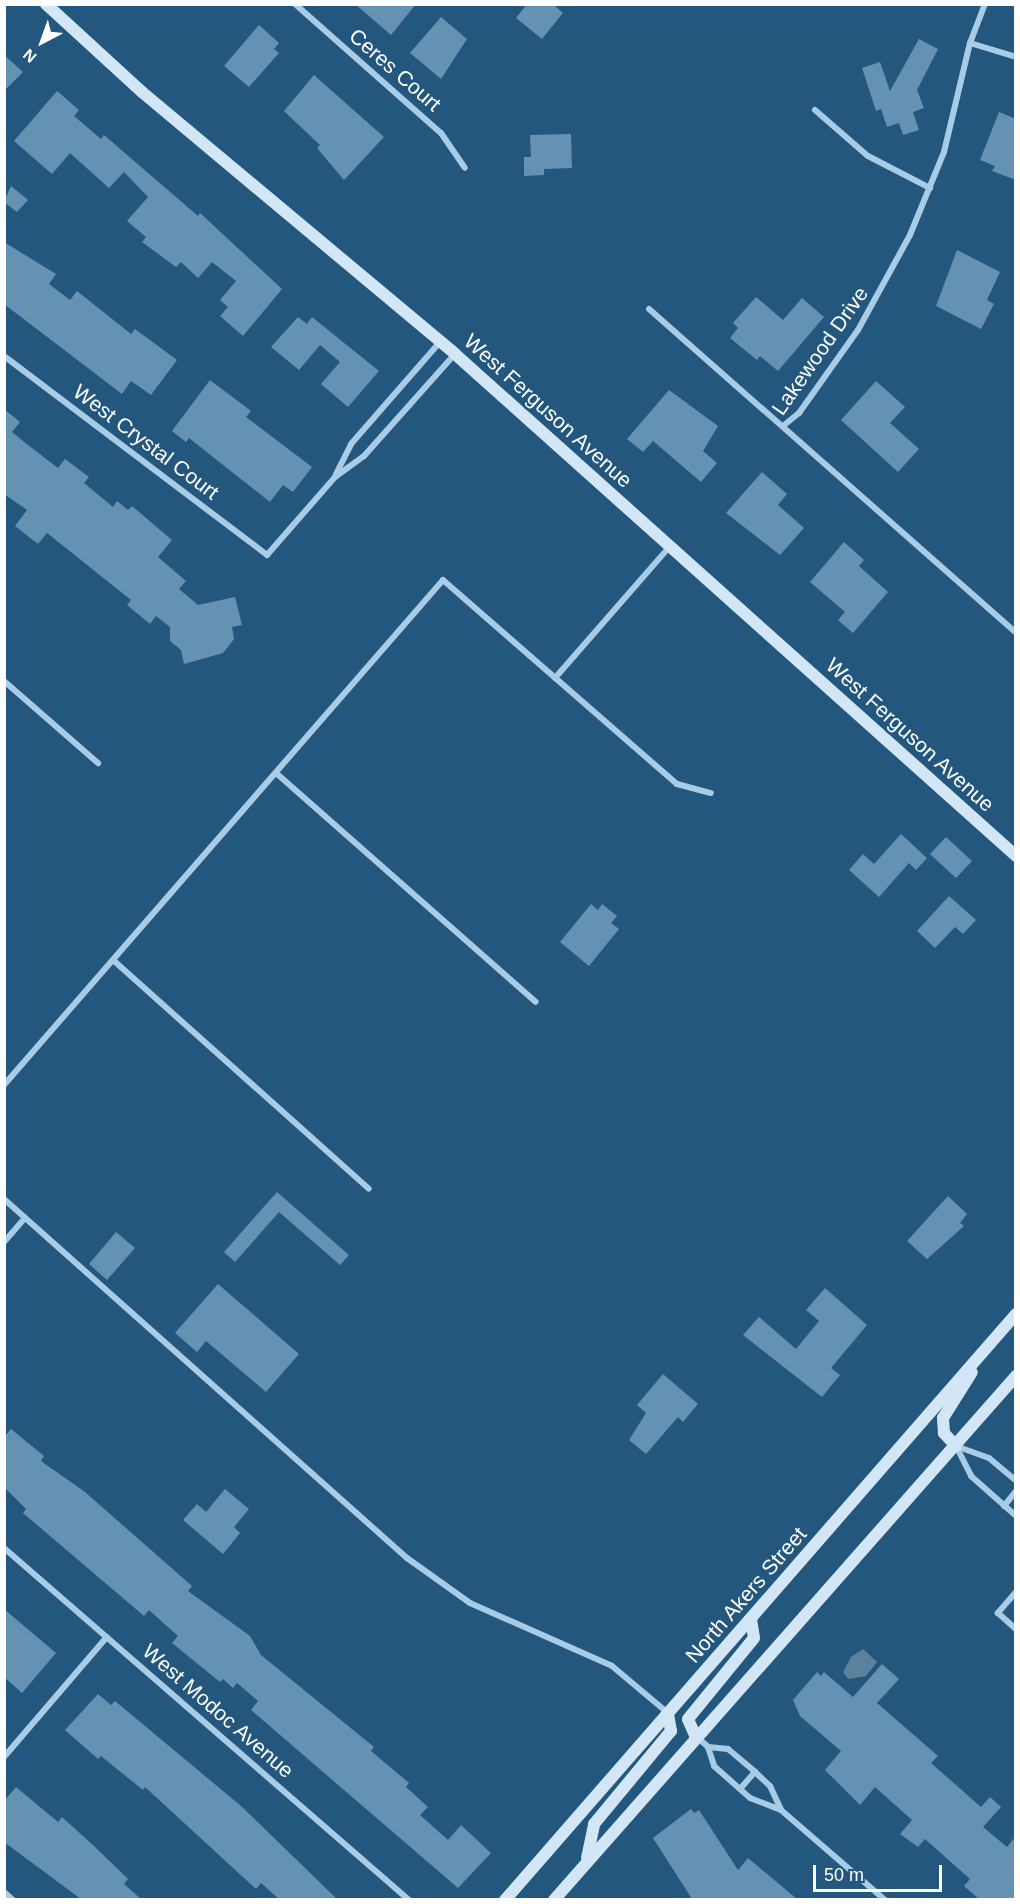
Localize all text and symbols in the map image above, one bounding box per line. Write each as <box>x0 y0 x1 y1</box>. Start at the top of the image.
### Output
north arrow <box>12 12 72 72</box>
street label: Ceres Court <box>344 23 446 117</box>
text: N <box>20 46 40 66</box>
street label: Lakewood Drive <box>766 282 874 420</box>
street label: West Ferguson Avenue <box>458 328 638 494</box>
street label: West Crystal Court <box>68 379 224 505</box>
street label: West Ferguson Avenue <box>820 652 1000 818</box>
street label: North Akers Street <box>680 1522 812 1668</box>
street label: West Modoc Avenue <box>137 1638 299 1784</box>
scale bar <box>816 1853 945 1891</box>
text: 50 m <box>824 1865 864 1885</box>

